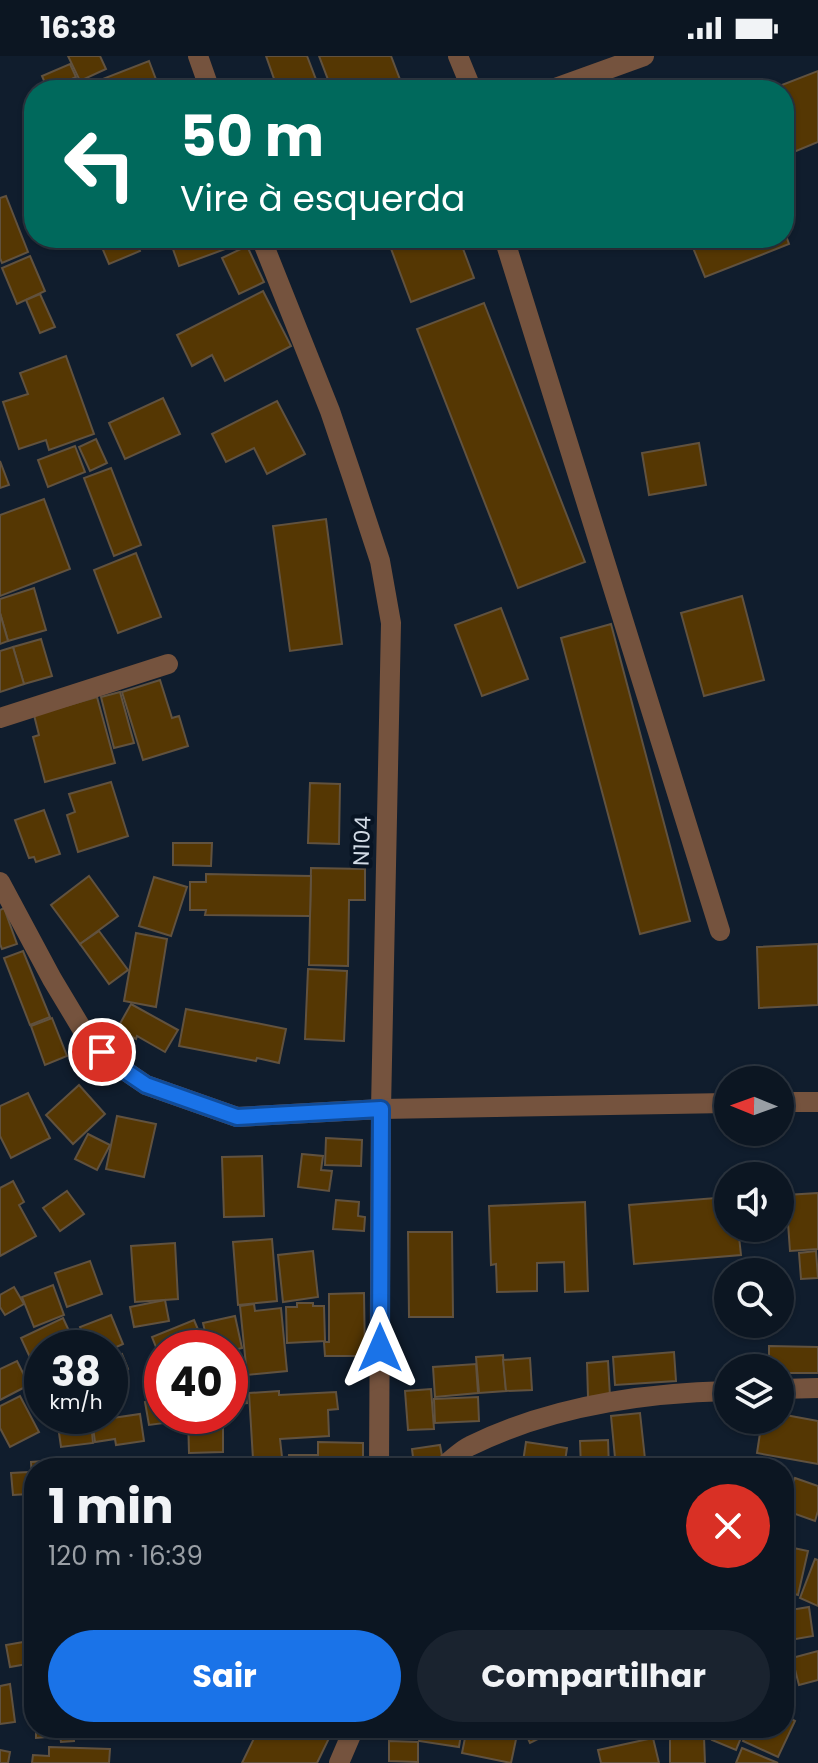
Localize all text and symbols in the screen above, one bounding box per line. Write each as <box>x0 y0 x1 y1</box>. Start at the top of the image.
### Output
text: 16:38 <box>40 6 117 49</box>
text: 50 m <box>180 97 324 176</box>
icon: left <box>48 112 152 216</box>
text: Vire à esquerda <box>180 173 465 224</box>
street label: N104 <box>346 815 378 867</box>
pin <box>68 1018 136 1086</box>
icon: arrive <box>80 1030 124 1074</box>
north arrow <box>714 1066 794 1146</box>
map controls <box>714 1066 794 1434</box>
button: sound <box>714 1162 794 1242</box>
button: search <box>714 1258 794 1338</box>
position arrow <box>338 1306 422 1390</box>
speed limit sign: 40 <box>144 1330 248 1434</box>
text: 38 <box>51 1344 101 1400</box>
button: layers <box>714 1354 794 1434</box>
text: km/h <box>49 1388 103 1416</box>
text: 1 min <box>48 1473 174 1540</box>
button: close <box>686 1484 770 1568</box>
text: 120 m · 16:39 <box>48 1538 203 1574</box>
button: Sair <box>48 1630 401 1722</box>
button: Compartilhar <box>417 1630 770 1722</box>

